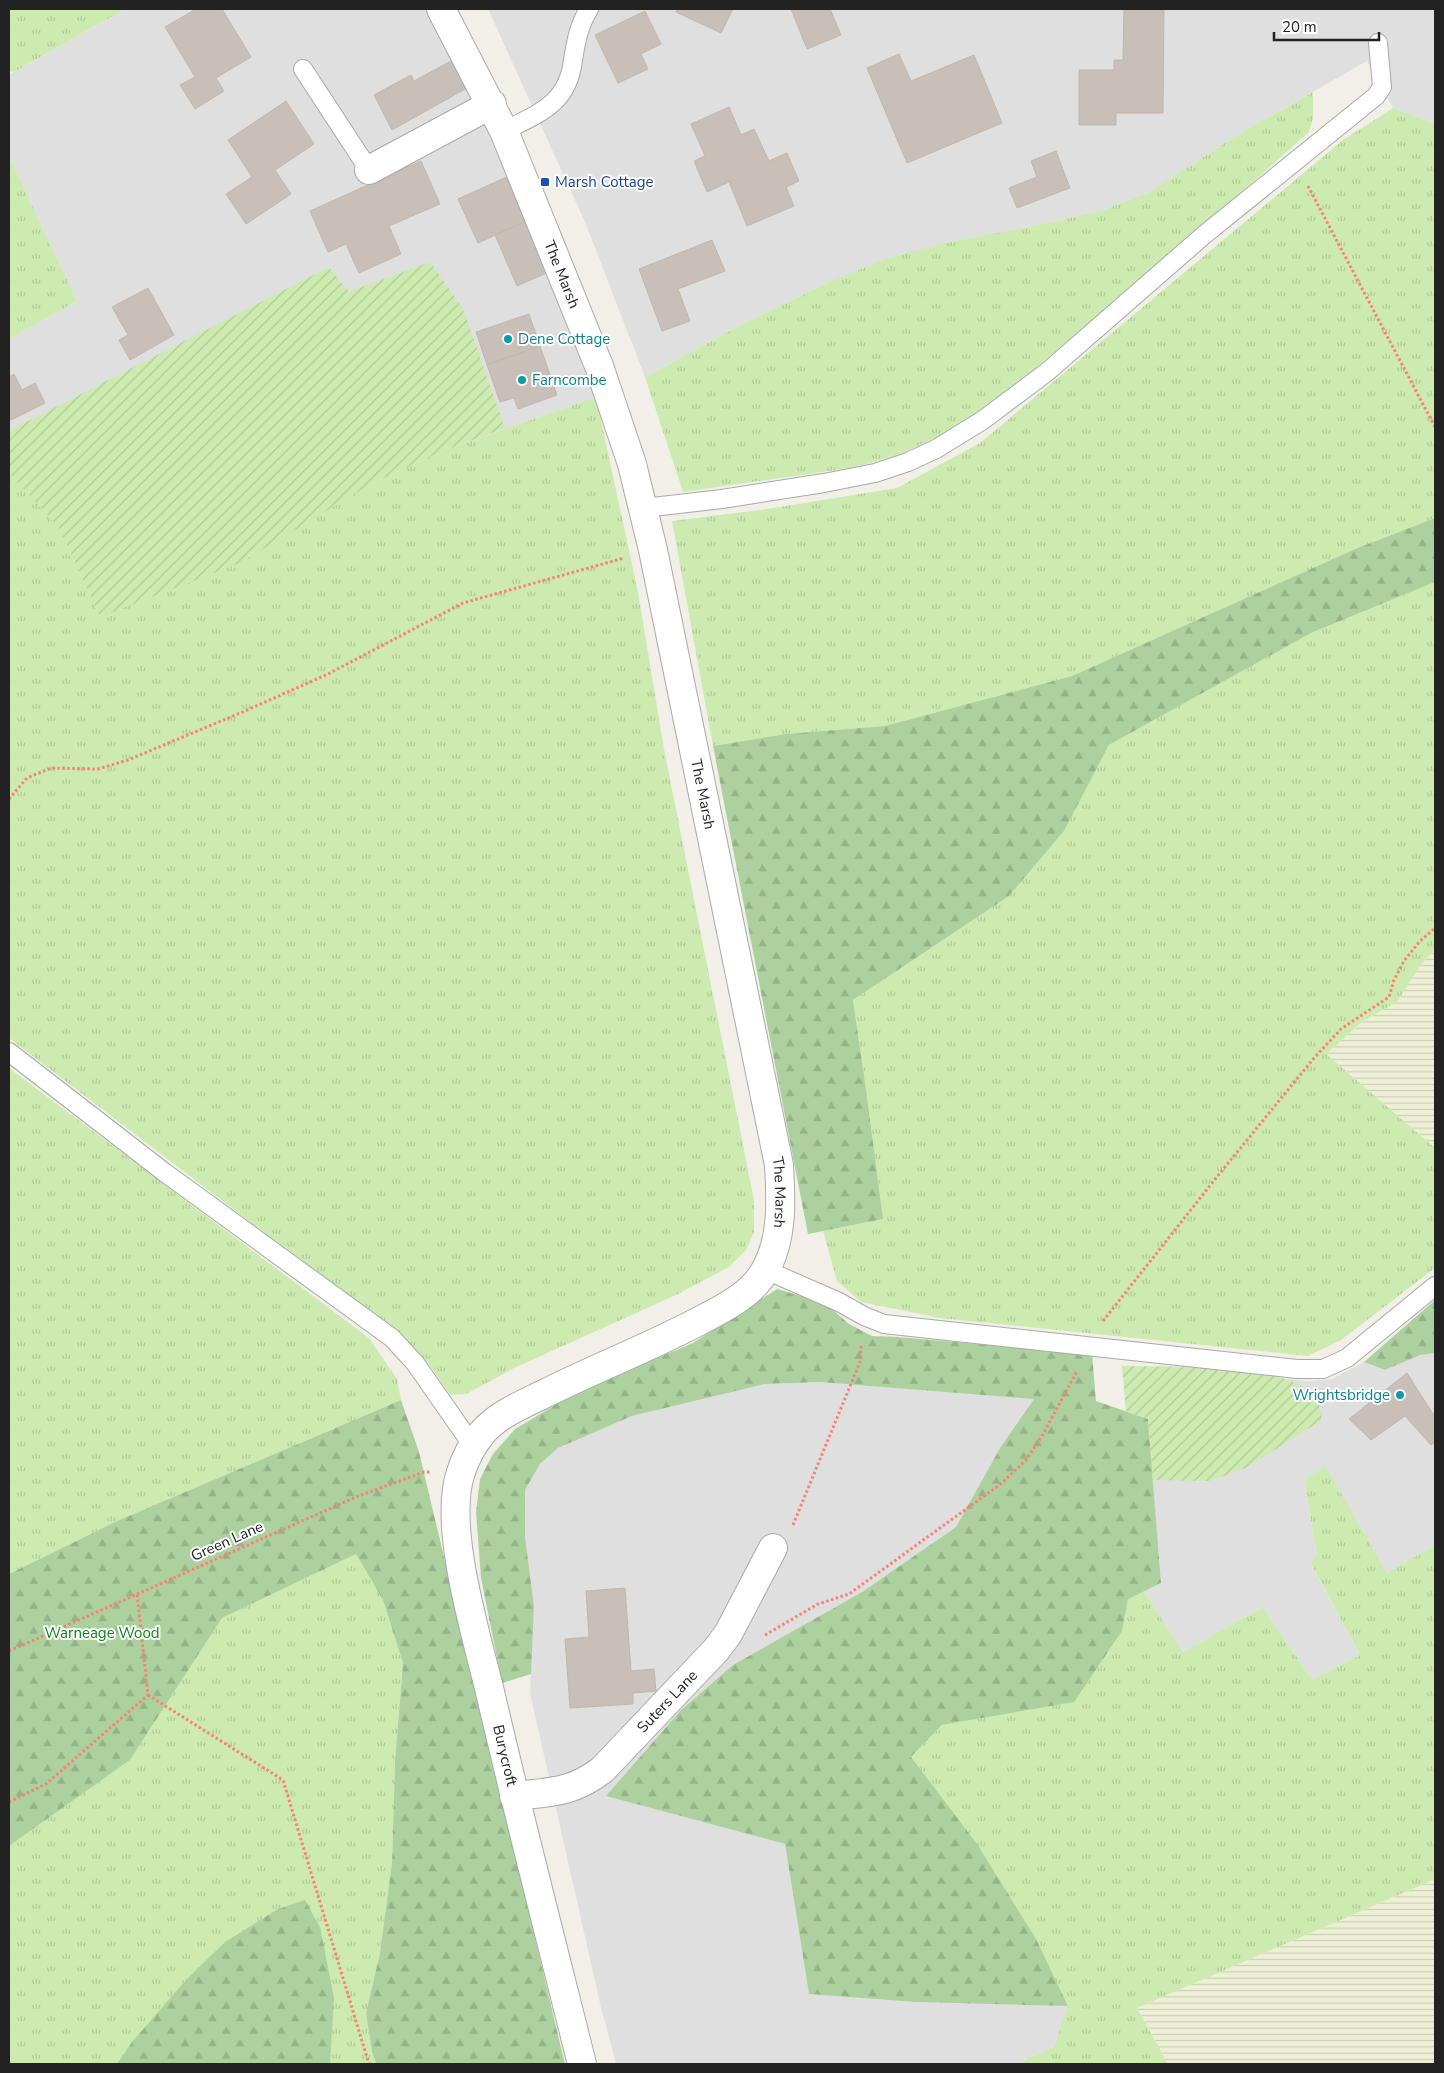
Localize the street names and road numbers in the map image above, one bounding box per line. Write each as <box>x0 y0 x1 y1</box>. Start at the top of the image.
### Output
street label: The Marsh <box>539 238 585 311</box>
street label: The Marsh <box>686 757 720 831</box>
street label: The Marsh <box>768 1155 790 1229</box>
street label: Green Lane <box>188 1516 266 1566</box>
street label: Suters Lane <box>632 1666 702 1737</box>
street label: Burycroft <box>488 1723 522 1789</box>

